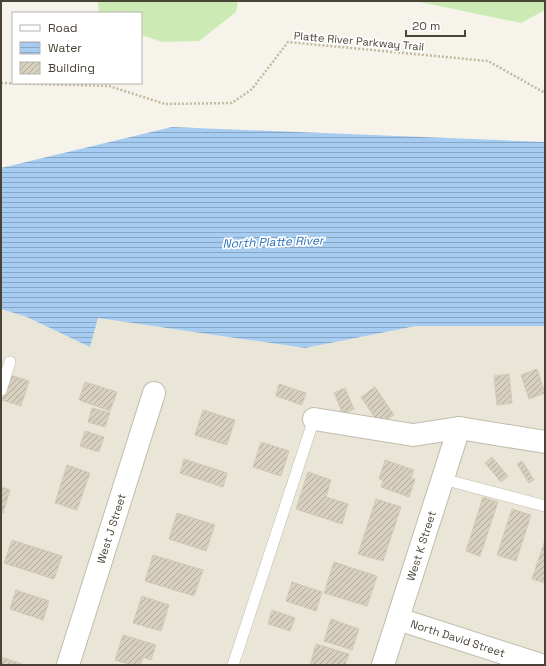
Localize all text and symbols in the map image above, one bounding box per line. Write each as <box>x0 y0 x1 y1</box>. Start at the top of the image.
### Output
legend <box>12 12 142 84</box>
scale bar <box>406 12 465 38</box>
text: 20 m <box>412 18 440 34</box>
text: Road <box>48 20 77 36</box>
street label: Platte River Parkway Trail <box>293 28 425 54</box>
text: Water <box>48 40 82 56</box>
text: Building <box>48 60 95 76</box>
water label: North Platte River <box>222 232 325 252</box>
street label: West J Street <box>93 492 129 565</box>
street label: West K Street <box>403 509 439 583</box>
street label: North David Street <box>409 617 507 660</box>

